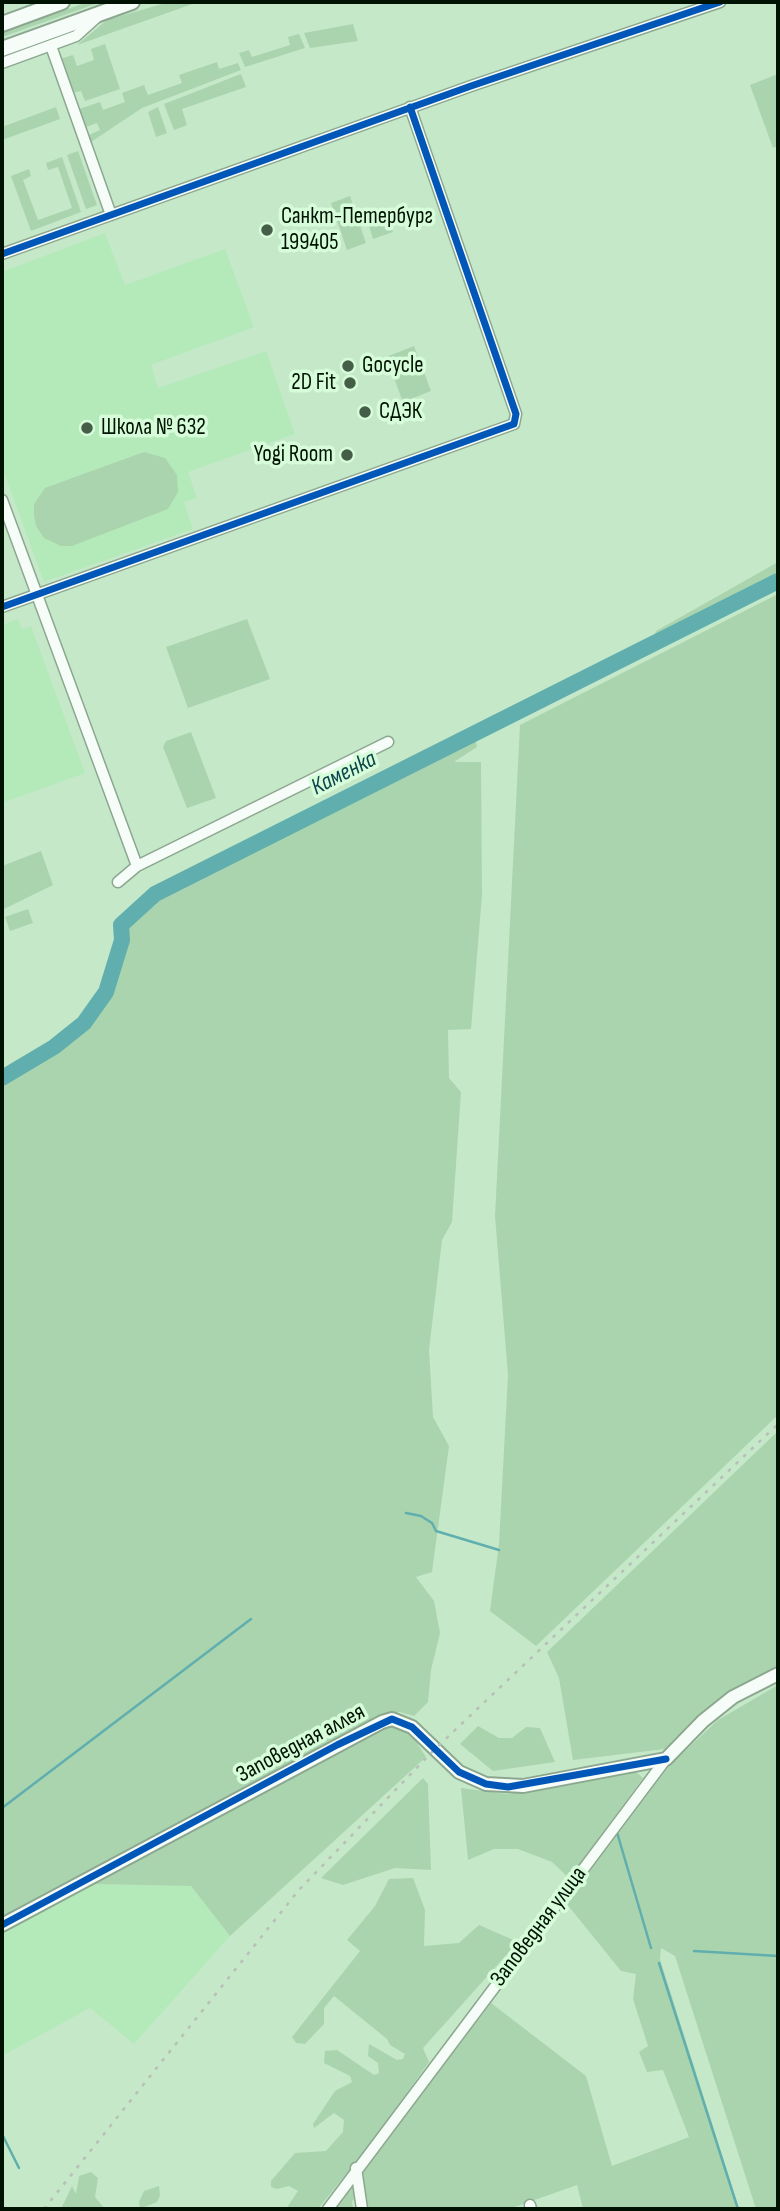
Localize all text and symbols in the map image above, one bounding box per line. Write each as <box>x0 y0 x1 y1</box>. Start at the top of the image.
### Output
place label: Санкт-Петербург 199405 <box>281 203 433 257</box>
marker: Санкт-Петербург 199405 <box>259 222 275 238</box>
place label: Gocycle <box>362 352 424 380</box>
marker: Gocycle <box>340 358 356 374</box>
place label: 2D Fit <box>291 369 336 397</box>
marker: 2D Fit <box>342 375 358 391</box>
place label: СДЭК <box>379 398 422 426</box>
marker: СДЭК <box>357 404 373 420</box>
place label: Школа № 632 <box>101 414 206 442</box>
marker: Школа № 632 <box>79 420 95 436</box>
place label: Yogi Room <box>254 441 333 469</box>
marker: Yogi Room <box>339 447 355 463</box>
water label: Каменка <box>307 745 381 803</box>
street label: Заповедная аллея <box>232 1699 370 1789</box>
street label: Заповедная улица <box>485 1862 593 1992</box>

